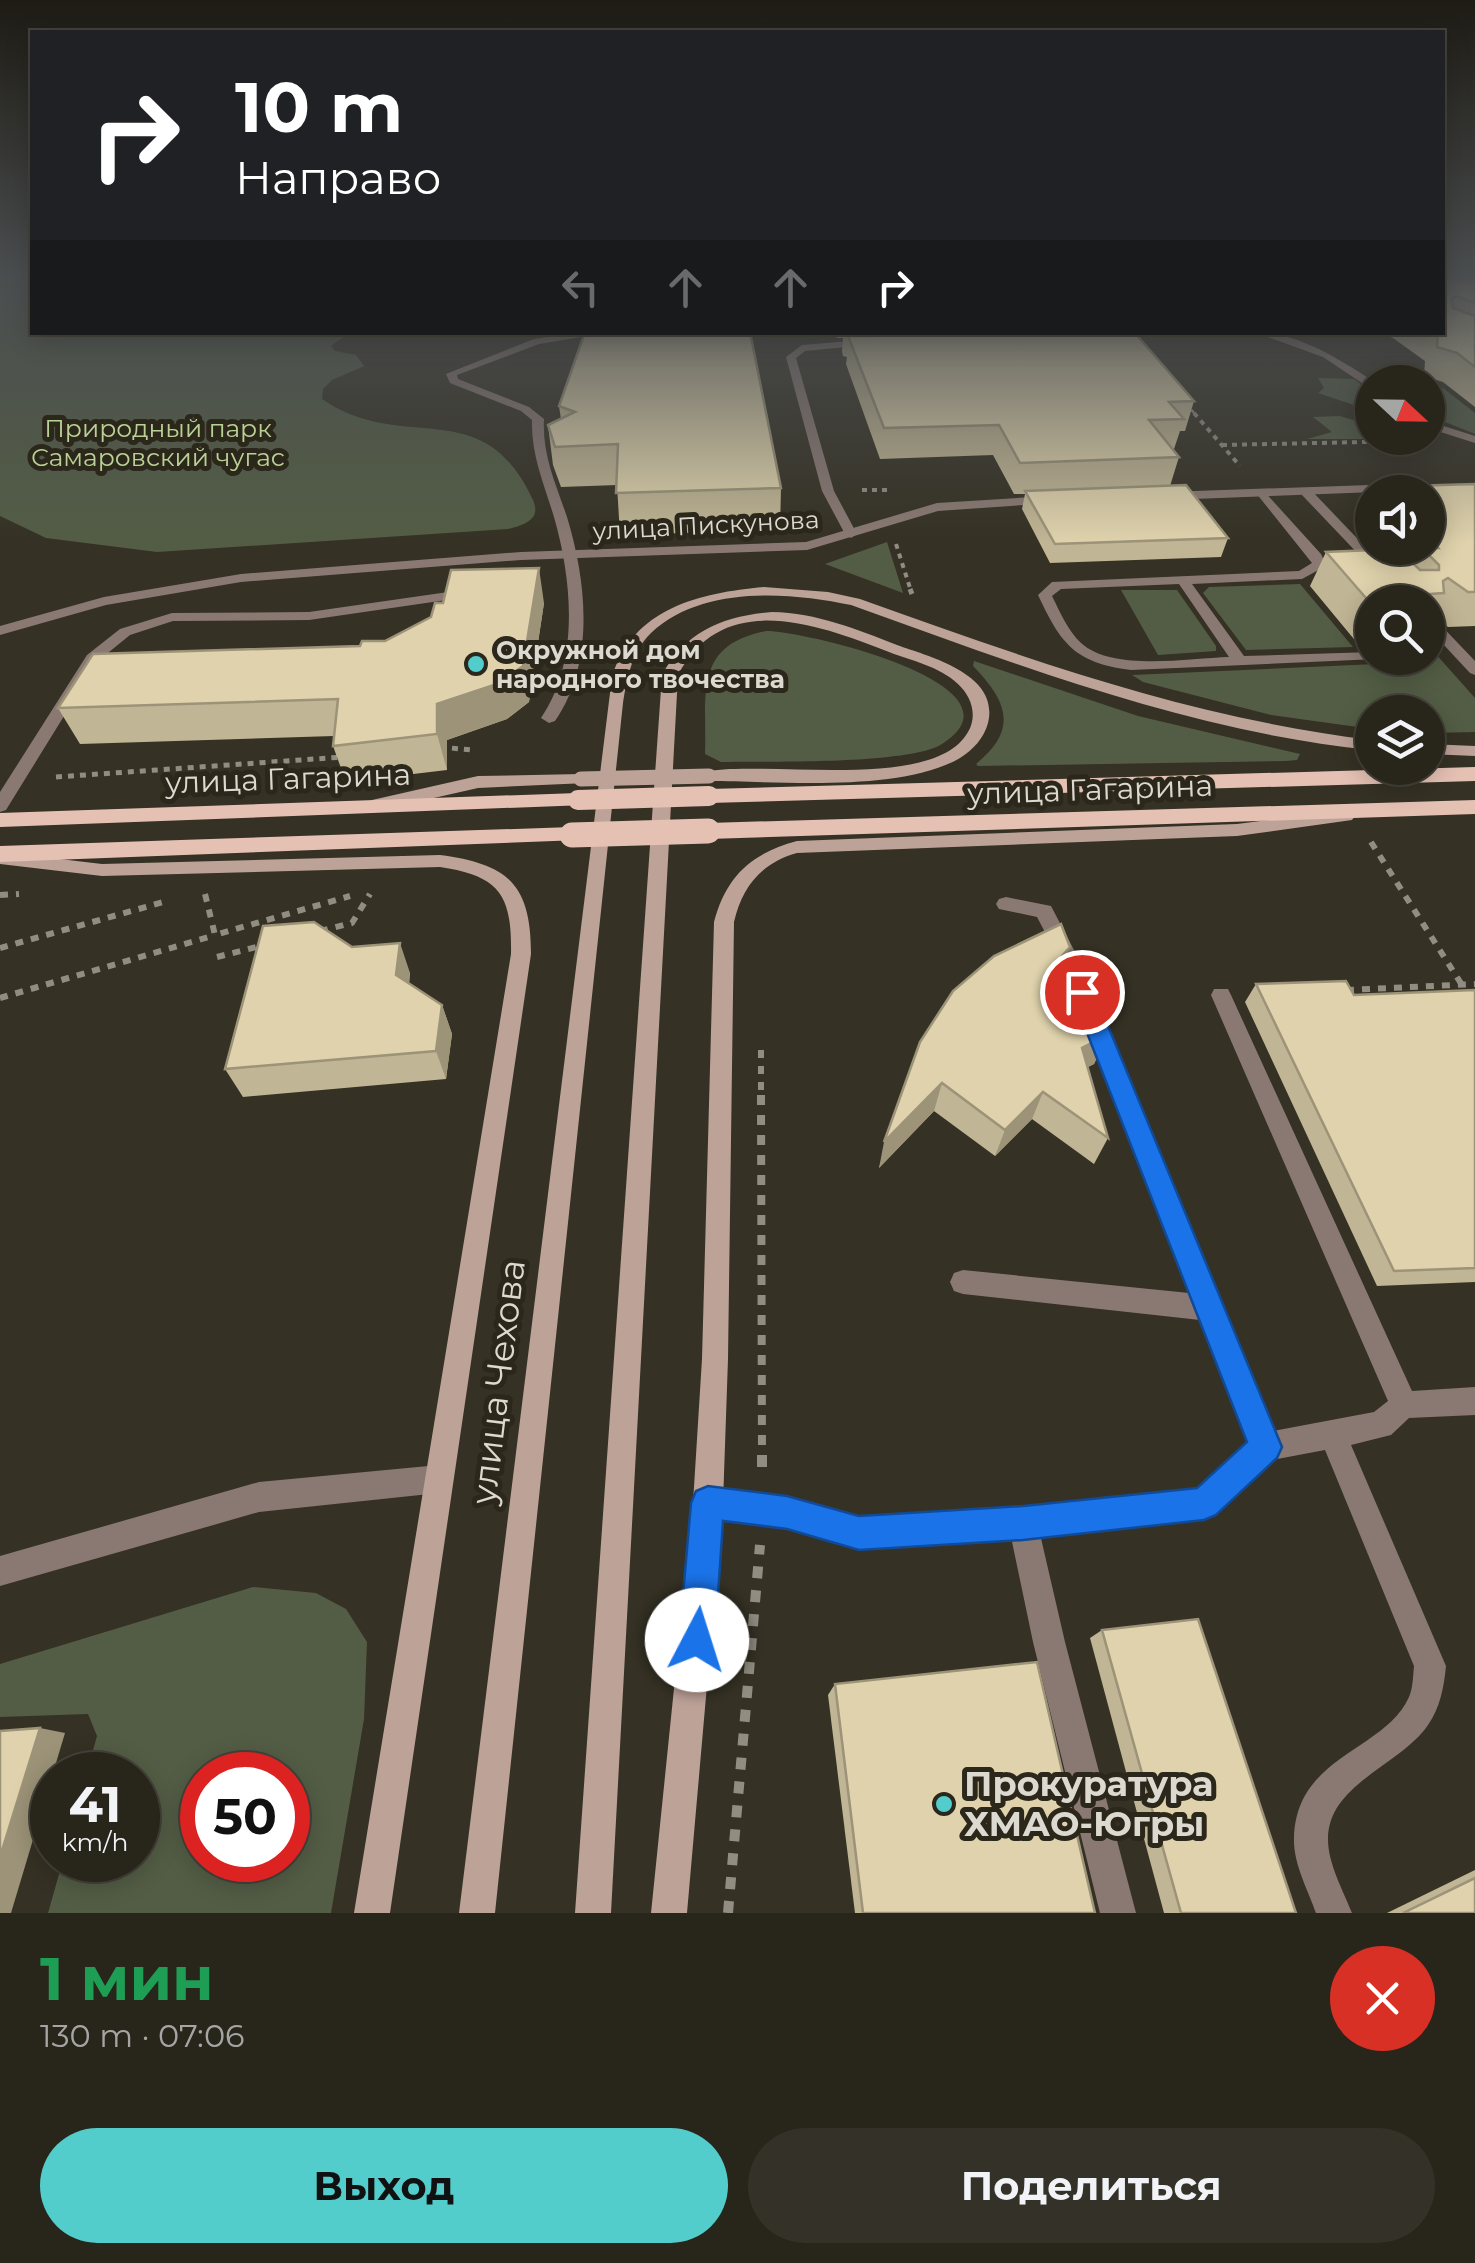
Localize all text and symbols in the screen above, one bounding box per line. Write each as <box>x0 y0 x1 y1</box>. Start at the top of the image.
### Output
text: 10 m <box>235 64 403 150</box>
icon: right <box>70 70 200 200</box>
text: Направо <box>235 150 441 205</box>
icon: left <box>553 260 608 315</box>
icon: ahead <box>658 260 713 315</box>
icon: ahead <box>763 260 818 315</box>
icon: right <box>868 260 923 315</box>
north arrow <box>1355 365 1445 455</box>
map controls <box>1355 365 1445 785</box>
park label: Природный парк Самаровский чугас <box>31 413 285 472</box>
button: sound <box>1355 475 1445 565</box>
street label: улица Пискунова <box>591 504 820 546</box>
button: search <box>1355 585 1445 675</box>
place label: Окружной дом народного твочества <box>496 635 785 694</box>
marker: Окружной дом народного твочества <box>465 653 487 675</box>
button: layers <box>1355 695 1445 785</box>
street label: улица Гагарина <box>163 756 412 801</box>
street label: улица Гагарина <box>965 767 1214 812</box>
pin <box>1040 950 1125 1035</box>
icon: arrive <box>1055 965 1110 1020</box>
street label: улица Чехова <box>461 1257 534 1508</box>
position arrow <box>645 1588 749 1692</box>
speed limit sign: 50 <box>180 1752 310 1882</box>
place label: Прокуратура ХМАО-Югры <box>964 1762 1213 1845</box>
text: 41 <box>69 1774 121 1835</box>
marker: Прокуратура ХМАО-Югры <box>933 1793 955 1815</box>
text: km/h <box>62 1827 128 1857</box>
text: 1 мин <box>40 1942 214 2015</box>
button: close <box>1330 1946 1435 2051</box>
text: 130 m · 07:06 <box>40 2016 245 2055</box>
button: Выход <box>40 2128 728 2243</box>
button: Поделиться <box>748 2128 1435 2243</box>

